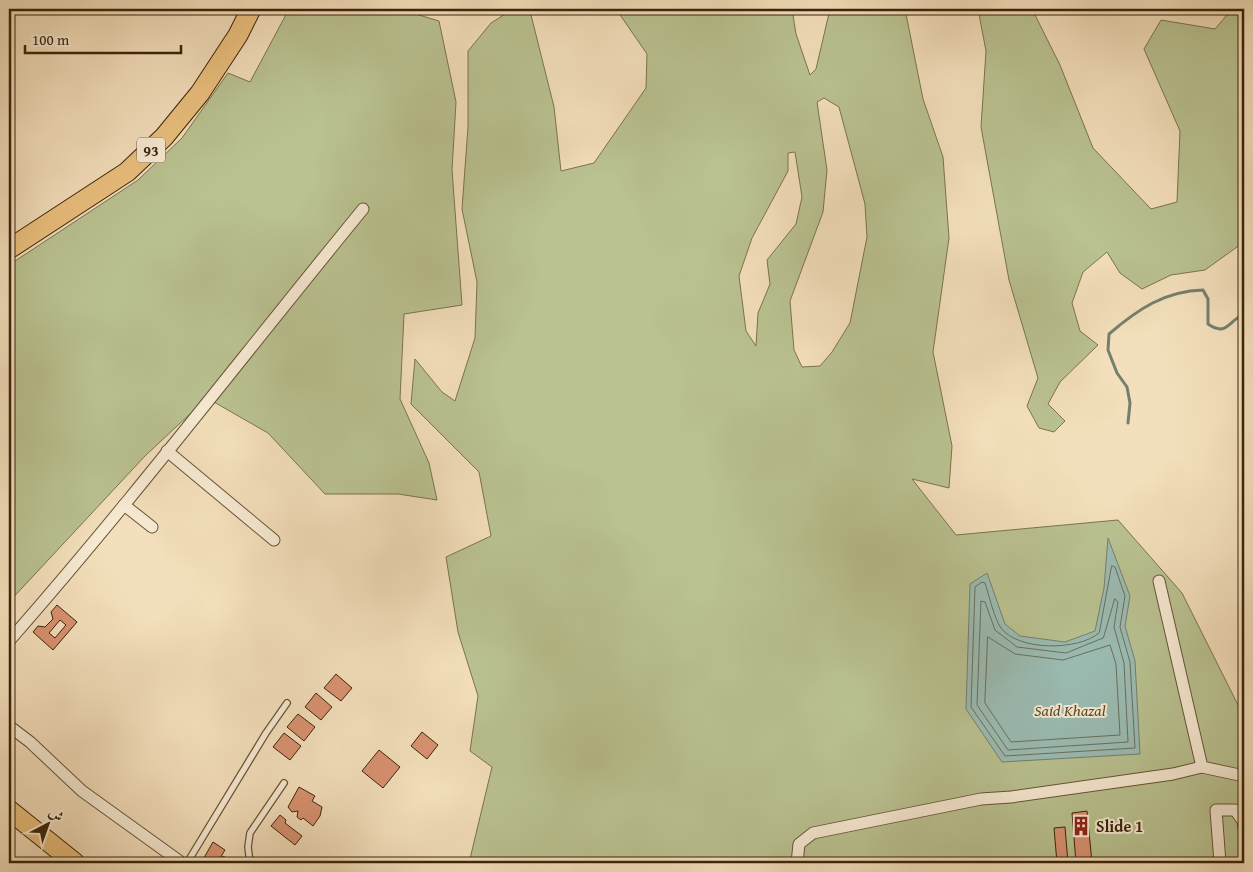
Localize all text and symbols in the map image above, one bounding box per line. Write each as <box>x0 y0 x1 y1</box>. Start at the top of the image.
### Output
scale bar <box>25 22 181 54</box>
text: 100 m <box>32 29 70 50</box>
road number: 93 <box>137 138 165 162</box>
park label: Said Khazal <box>1034 698 1106 722</box>
north arrow <box>22 800 72 850</box>
text: ش <box>45 802 68 826</box>
place label: Slide 1 <box>1096 814 1143 838</box>
building icon: Slide 1 <box>1070 815 1092 837</box>

